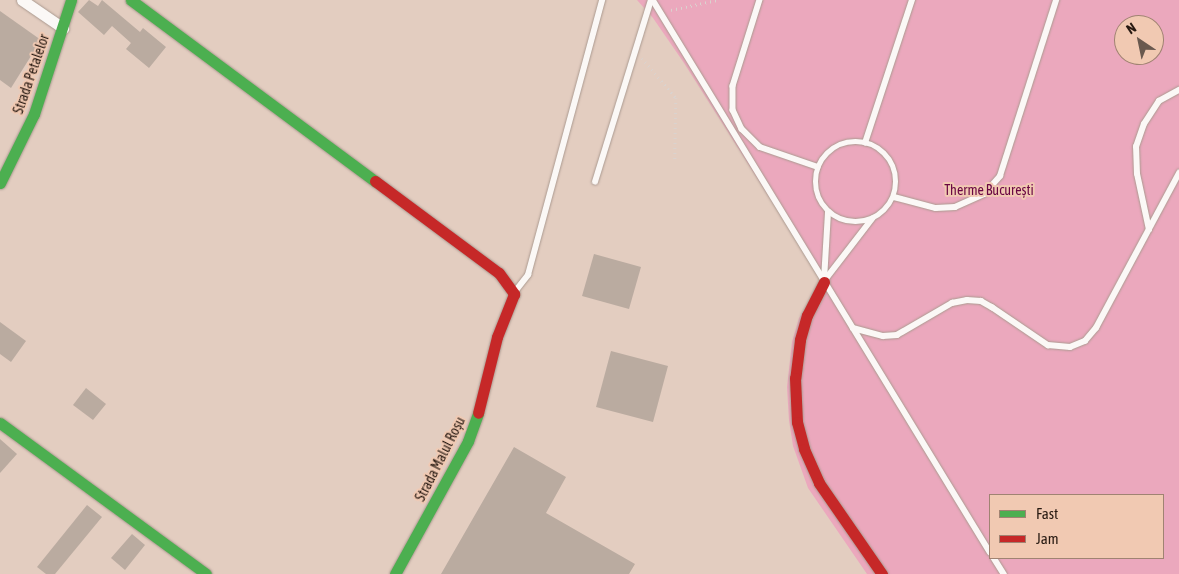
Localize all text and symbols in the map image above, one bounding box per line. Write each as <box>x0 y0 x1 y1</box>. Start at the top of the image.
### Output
north arrow <box>1114 15 1164 65</box>
text: N <box>1123 19 1139 37</box>
street label: Strada Petalelor <box>10 32 52 116</box>
park label: Therme București <box>944 182 1034 198</box>
street label: Strada Malul Roșu <box>411 414 469 504</box>
legend <box>989 494 1164 559</box>
text: Fast <box>1036 505 1058 522</box>
text: Jam <box>1036 530 1059 547</box>

